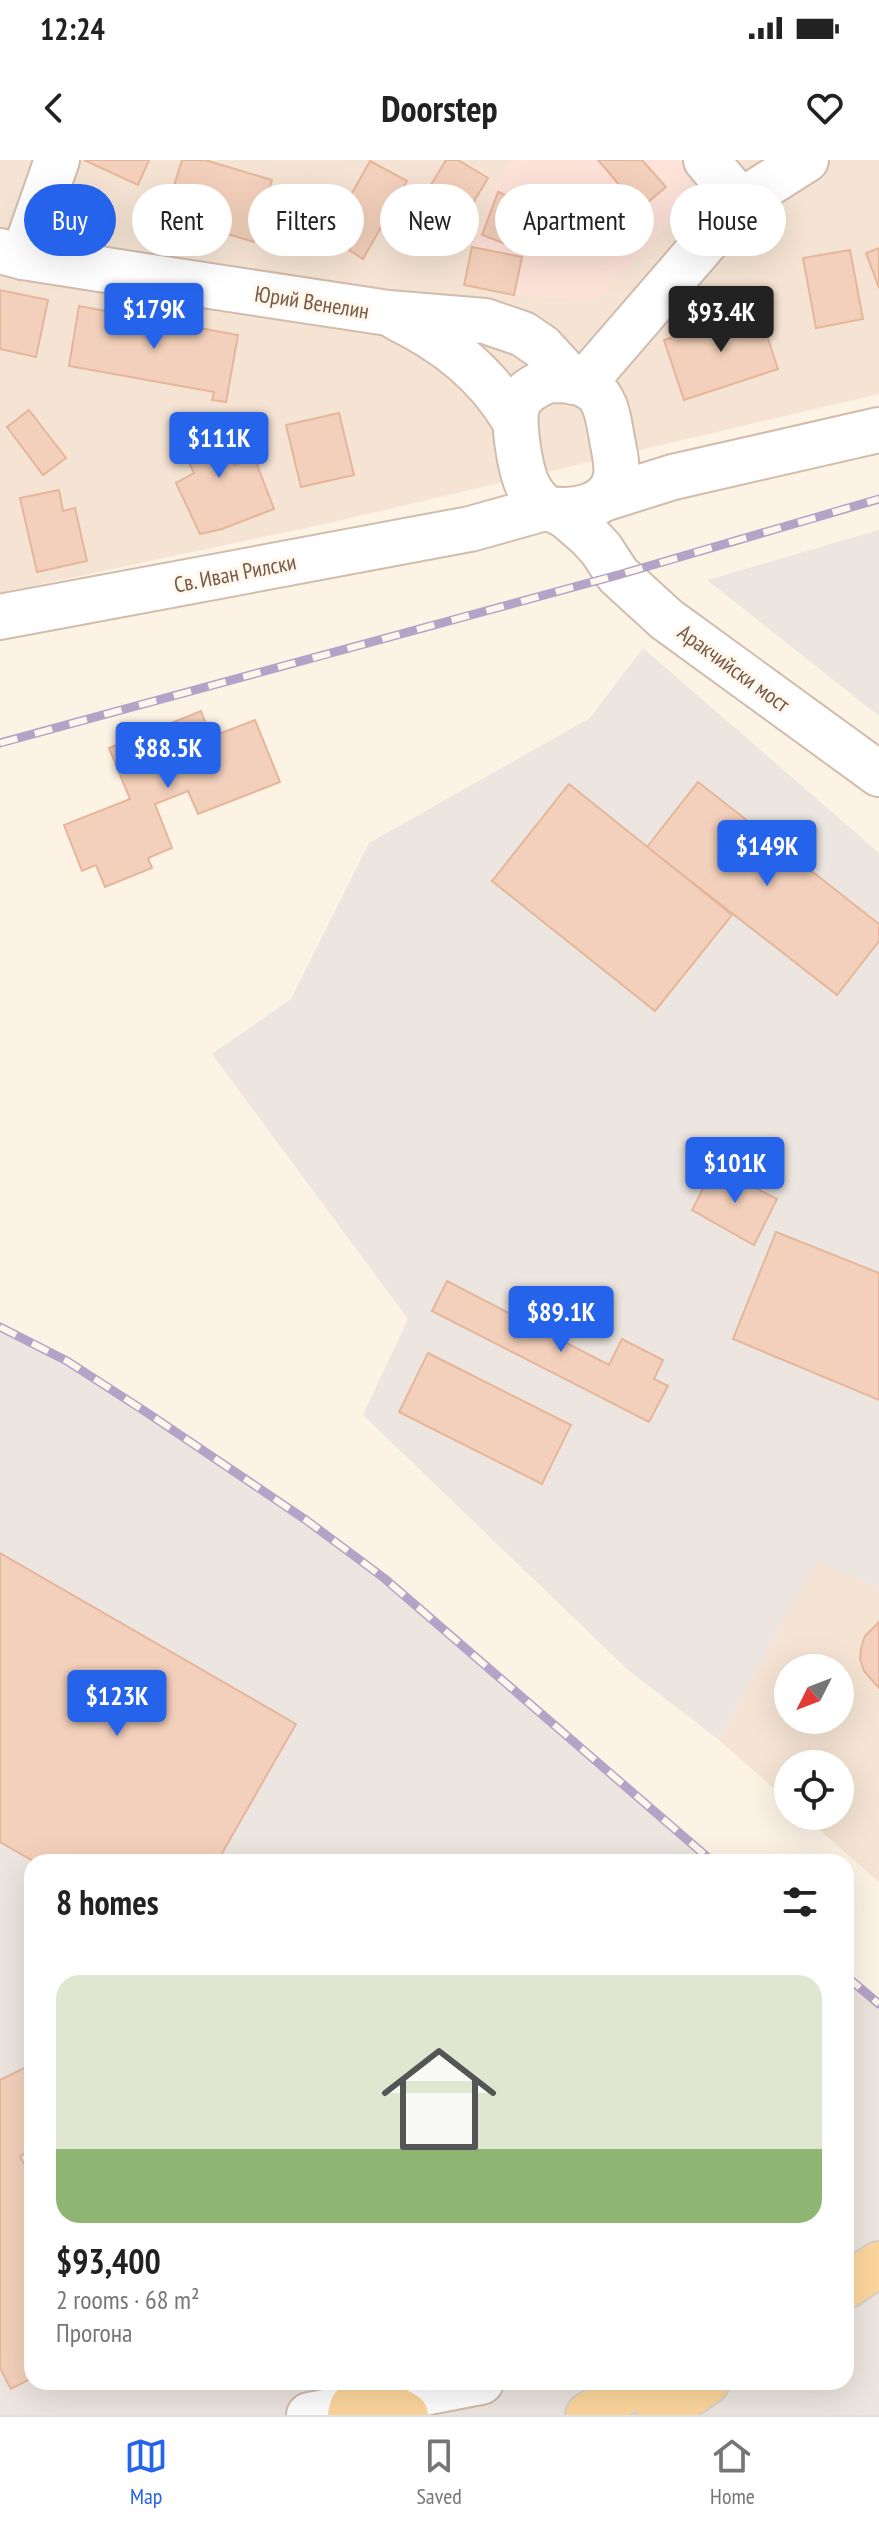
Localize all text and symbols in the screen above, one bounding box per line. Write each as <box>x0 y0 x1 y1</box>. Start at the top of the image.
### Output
text: 12:24 <box>40 9 105 48</box>
text: Doorstep <box>381 85 498 132</box>
icon: back <box>32 86 76 130</box>
icon: heart <box>803 86 847 130</box>
chip: Buy <box>24 184 116 256</box>
chip: Rent <box>132 184 232 256</box>
chip: Filters <box>248 184 364 256</box>
chip: New <box>380 184 479 256</box>
chip: Apartment <box>495 184 654 256</box>
chip: House <box>670 184 786 256</box>
street label: Юрий Венелин <box>253 279 371 325</box>
pin: $179K <box>98 283 210 351</box>
pin: $93.4K <box>656 286 786 354</box>
text: $179K <box>122 292 186 325</box>
text: $93.4K <box>687 295 755 328</box>
pin: $111K <box>163 412 275 480</box>
text: $111K <box>187 421 251 454</box>
street label: Св. Иван Рилски <box>172 547 298 599</box>
street label: Аракчийски мост <box>673 618 796 719</box>
pin: $88.5K <box>103 722 233 790</box>
text: $88.5K <box>134 731 202 764</box>
pin: $149K <box>711 820 823 888</box>
text: $149K <box>735 829 799 862</box>
pin: $101K <box>679 1137 791 1205</box>
text: $101K <box>703 1146 767 1179</box>
pin: $89.1K <box>496 1286 626 1354</box>
text: $89.1K <box>527 1295 595 1328</box>
north arrow <box>774 1654 854 1734</box>
map controls <box>774 1654 854 1830</box>
pin: $123K <box>61 1670 173 1738</box>
text: $123K <box>85 1679 149 1712</box>
button: locate <box>774 1750 854 1830</box>
text: 8 homes <box>56 1880 159 1924</box>
icon: filters <box>778 1880 822 1924</box>
icon: home <box>367 2027 511 2171</box>
text: $93,400 <box>56 2239 161 2283</box>
text: 2 rooms · 68 m² <box>56 2283 200 2316</box>
text: Прогона <box>56 2316 133 2349</box>
tab: Map <box>124 2434 168 2510</box>
tab: Saved <box>416 2434 462 2510</box>
tab: Home <box>710 2434 755 2510</box>

